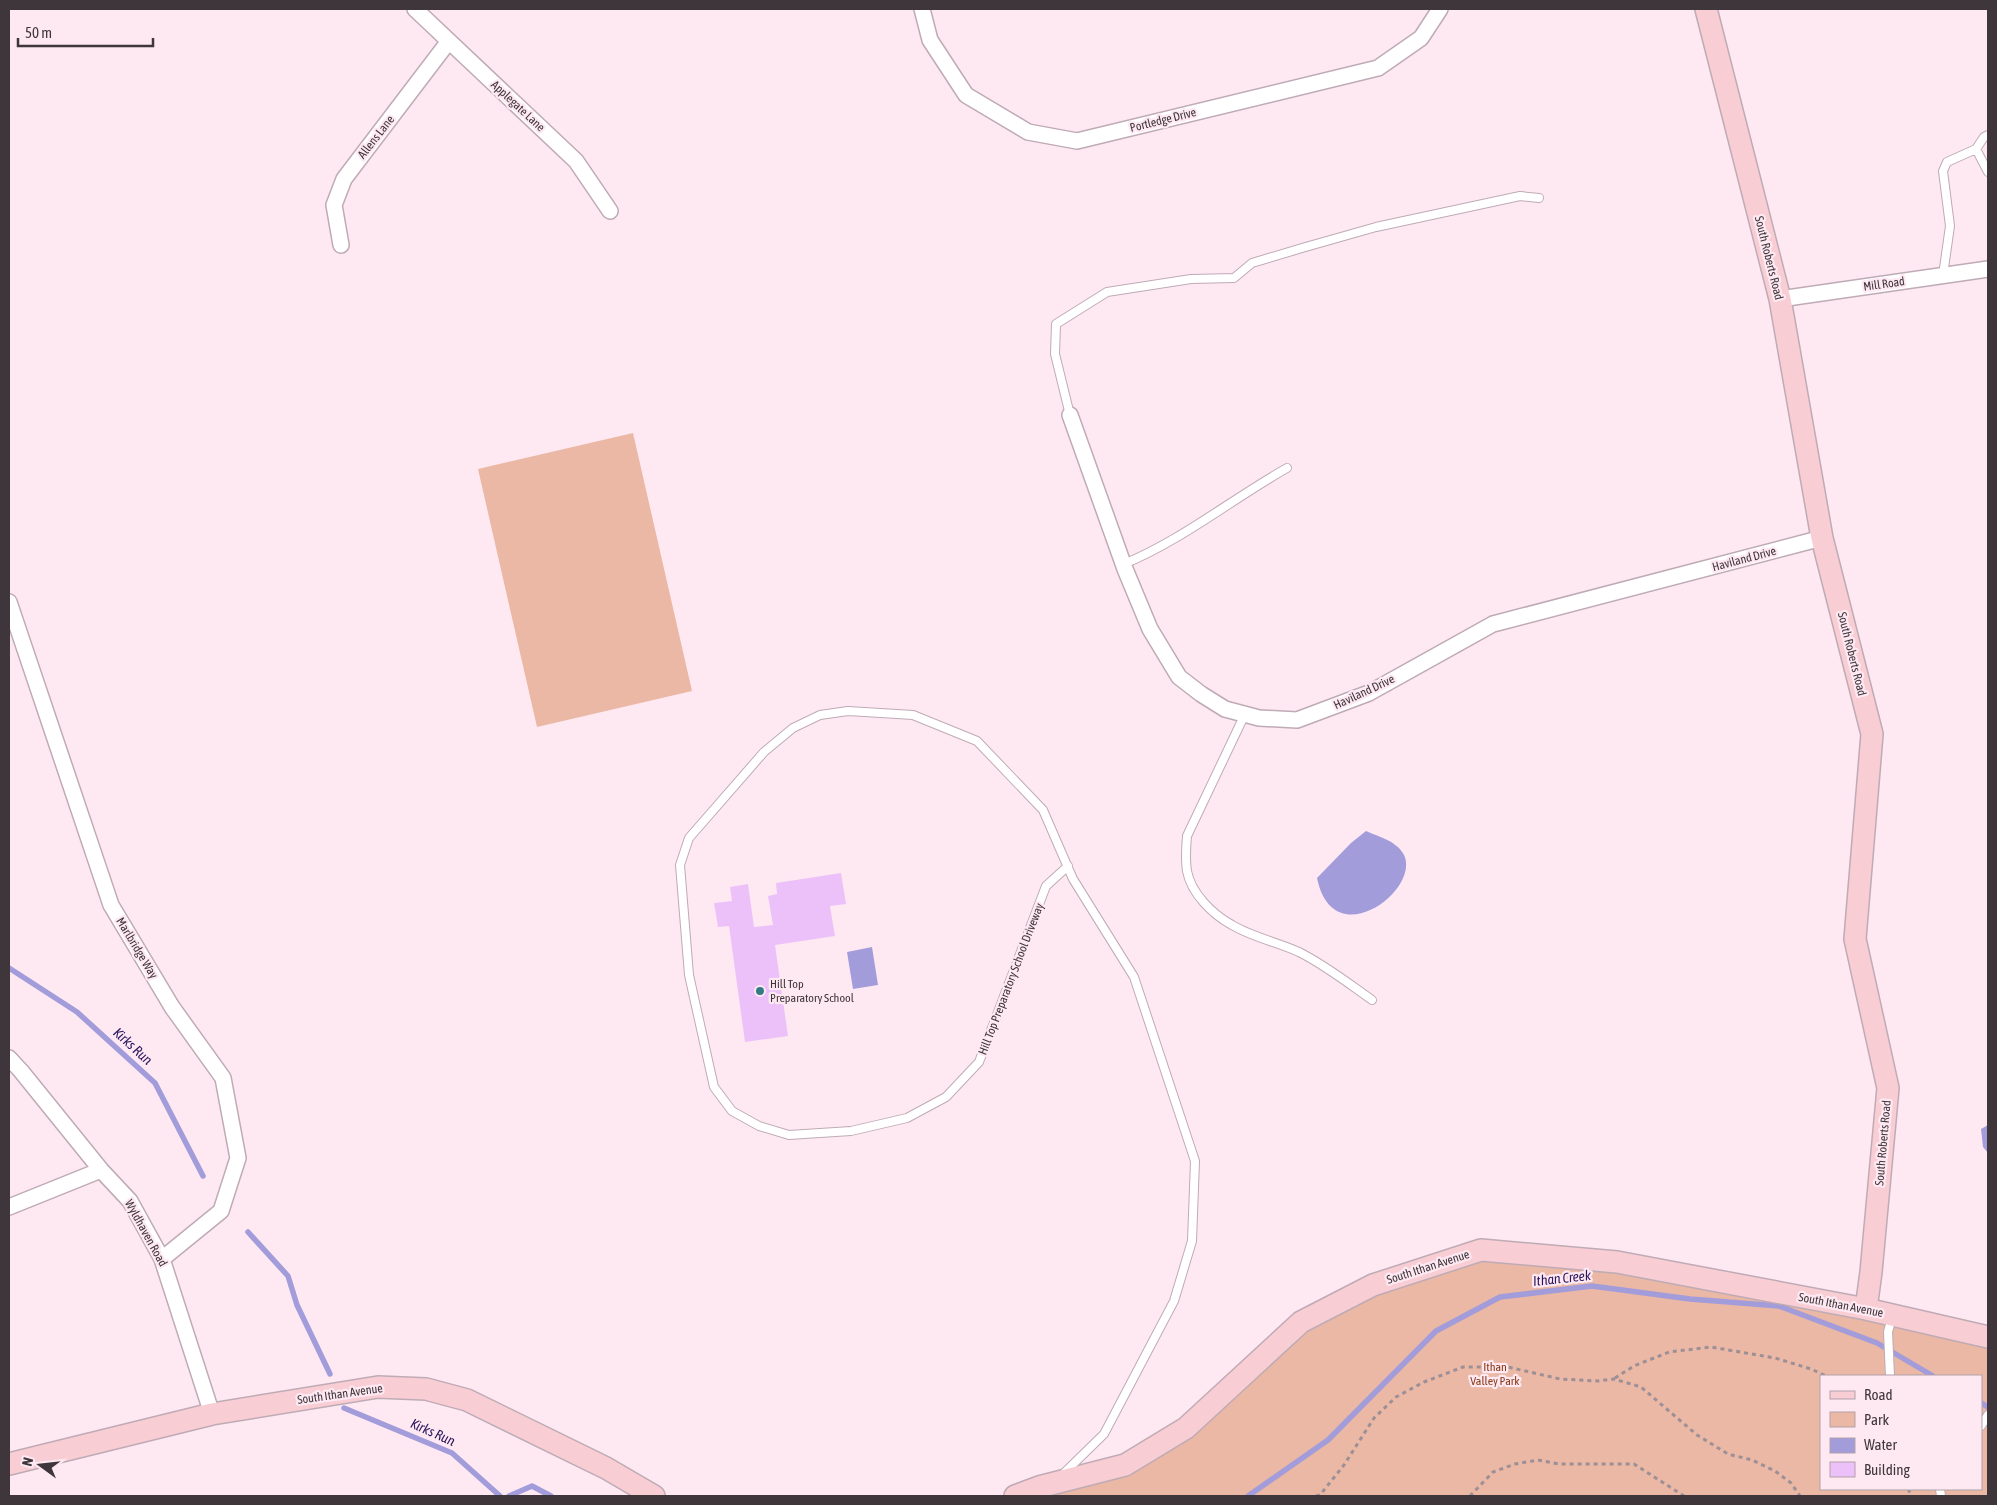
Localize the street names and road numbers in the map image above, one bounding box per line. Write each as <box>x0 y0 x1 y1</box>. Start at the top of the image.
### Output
street label: Applegate Lane <box>488 78 548 134</box>
street label: Portledge Drive <box>1128 105 1198 135</box>
street label: Allens Lane <box>355 113 397 161</box>
street label: South Roberts Road <box>1752 215 1786 301</box>
street label: Mill Road <box>1862 274 1906 294</box>
street label: Haviland Drive <box>1711 544 1777 574</box>
street label: South Roberts Road <box>1835 611 1869 697</box>
street label: Haviland Drive <box>1331 672 1397 712</box>
street label: Hill Top Preparatory School Driveway <box>976 901 1046 1057</box>
street label: Marlbridge Way <box>113 915 161 981</box>
street label: South Roberts Road <box>1872 1100 1894 1186</box>
street label: Wyldhaven Road <box>122 1197 170 1269</box>
street label: South Ithan Avenue <box>1385 1247 1471 1287</box>
street label: South Ithan Avenue <box>1797 1290 1885 1320</box>
street label: South Ithan Avenue <box>296 1381 384 1407</box>

